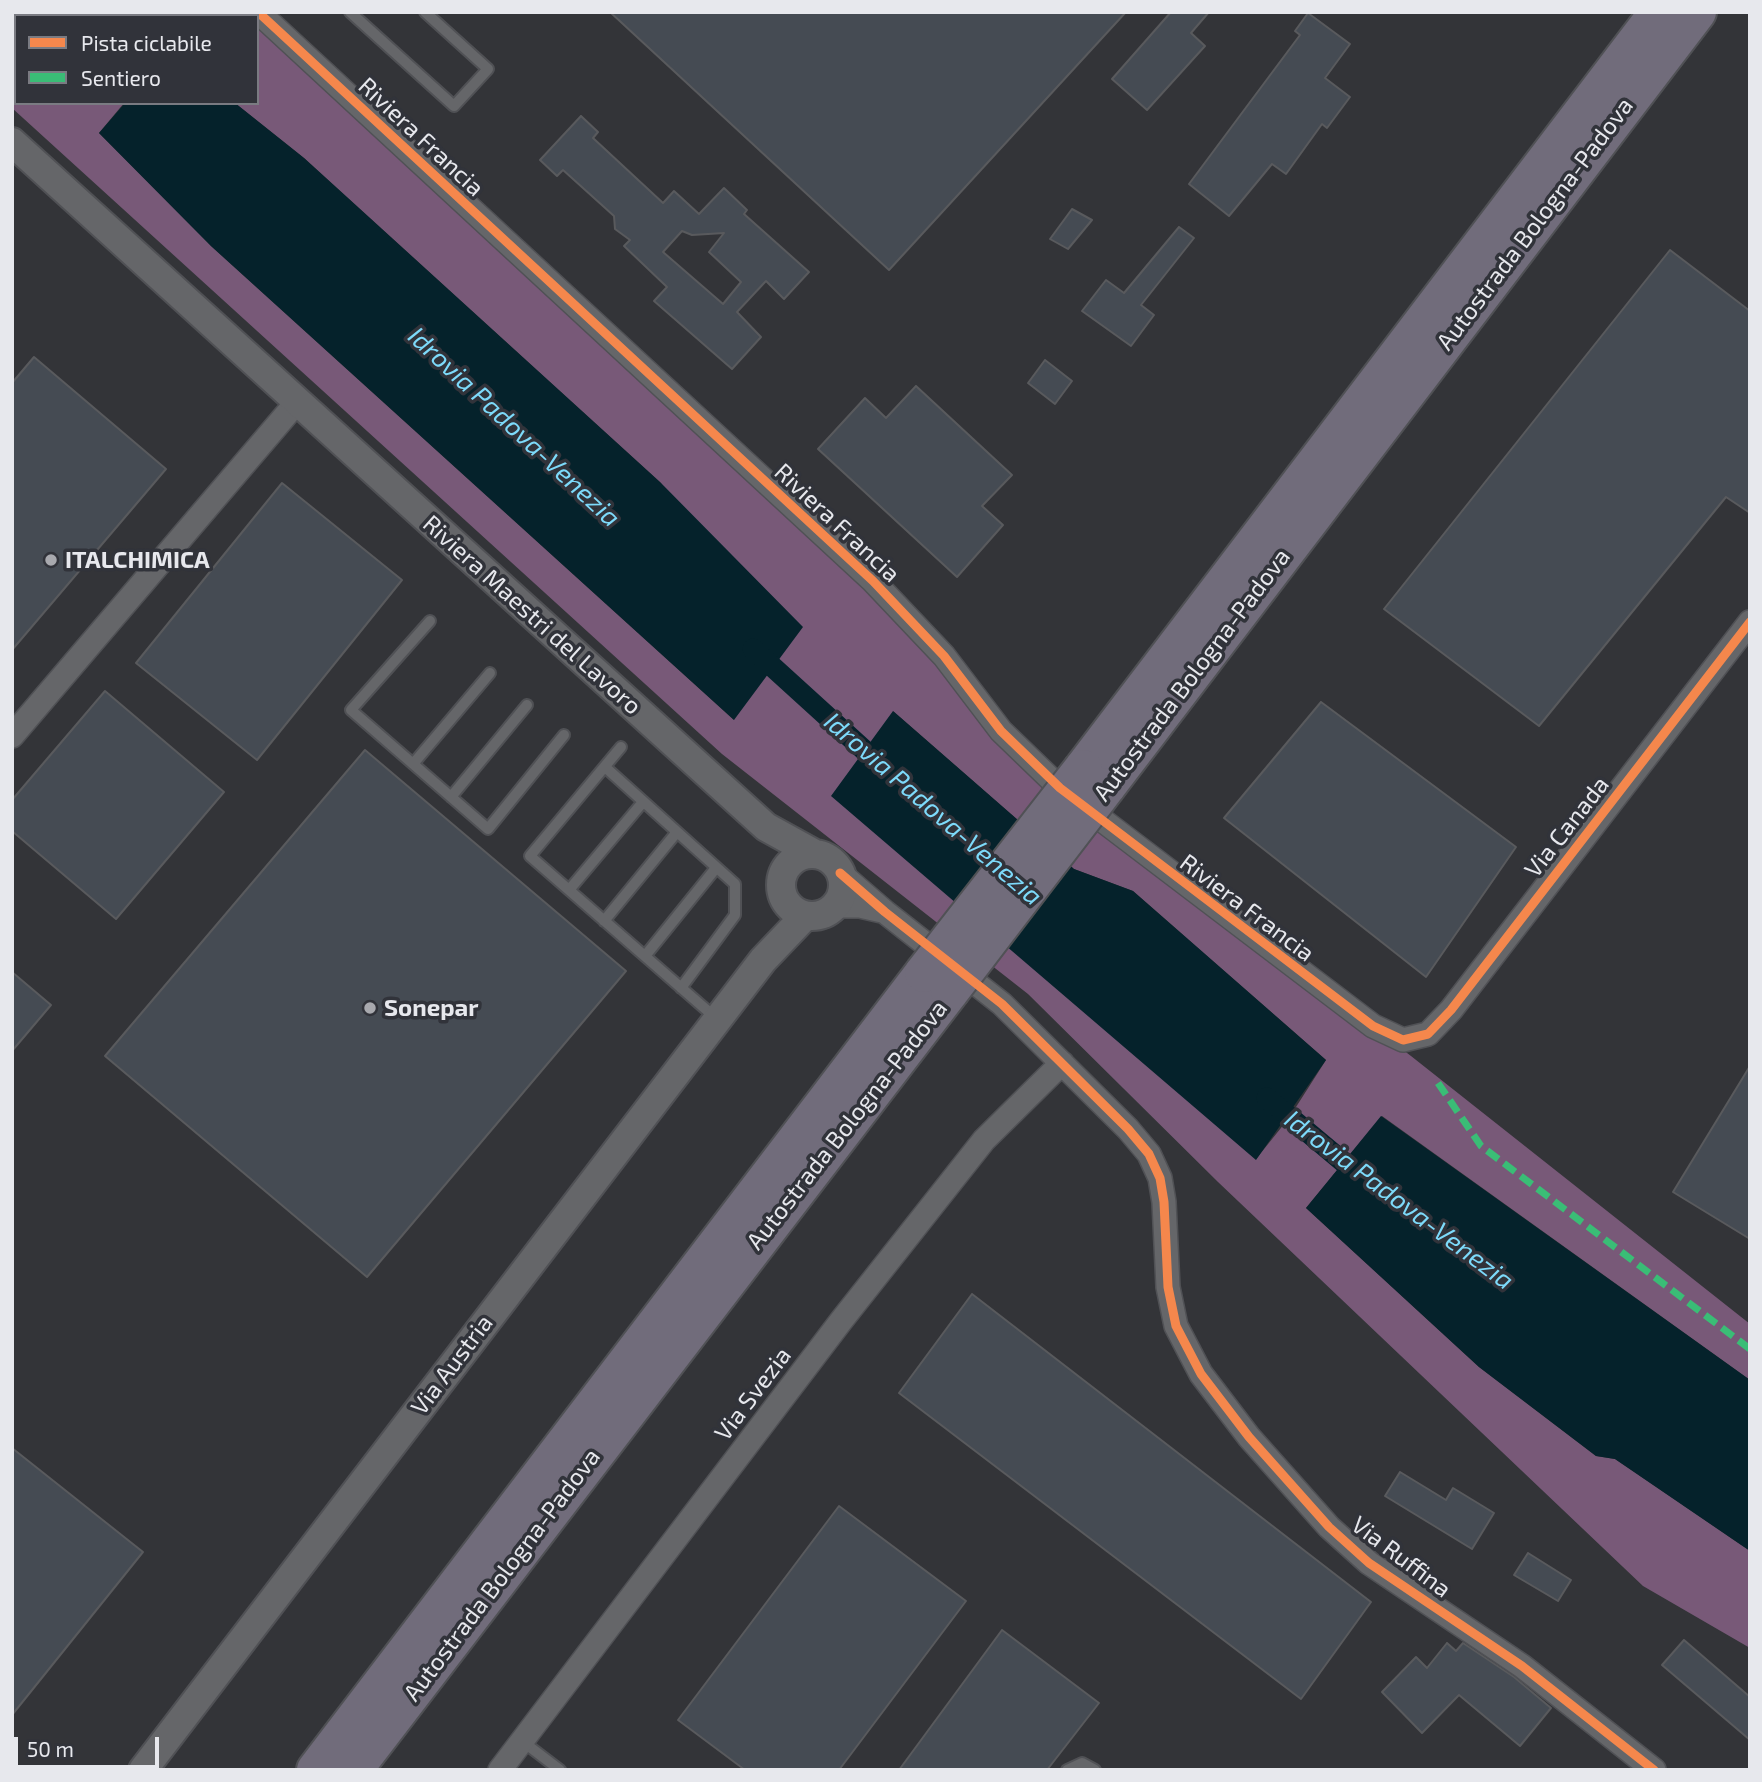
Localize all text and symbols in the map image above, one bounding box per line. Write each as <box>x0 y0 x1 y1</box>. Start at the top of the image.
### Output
legend <box>14 14 259 105</box>
text: Pista ciclabile <box>81 30 212 55</box>
text: Sentiero <box>81 65 161 90</box>
street label: Riviera Francia <box>352 72 490 202</box>
street label: Autostrada Bologna-Padova <box>1431 92 1639 356</box>
water label: Idrovia Padova-Venezia <box>401 321 627 533</box>
street label: Riviera Francia <box>768 458 906 588</box>
street label: Riviera Maestri del Lavoro <box>417 509 647 721</box>
street label: Autostrada Bologna-Padova <box>1088 543 1296 807</box>
place label: ITALCHIMICA <box>65 546 210 574</box>
marker: ITALCHIMICA <box>43 552 59 568</box>
water label: Idrovia Padova-Venezia <box>818 706 1048 912</box>
street label: Via Canada <box>1519 771 1615 883</box>
street label: Riviera Francia <box>1174 848 1320 968</box>
place label: Sonepar <box>384 994 479 1022</box>
street label: Autostrada Bologna-Padova <box>741 995 953 1255</box>
marker: Sonepar <box>362 1000 378 1016</box>
water label: Idrovia Padova-Venezia <box>1278 1104 1520 1296</box>
street label: Via Austria <box>405 1309 499 1421</box>
street label: Via Svezia <box>709 1342 797 1446</box>
street label: Autostrada Bologna-Padova <box>398 1443 606 1707</box>
street label: Via Ruffina <box>1346 1510 1456 1604</box>
scale bar <box>18 1722 163 1766</box>
text: 50 m <box>27 1736 74 1761</box>

